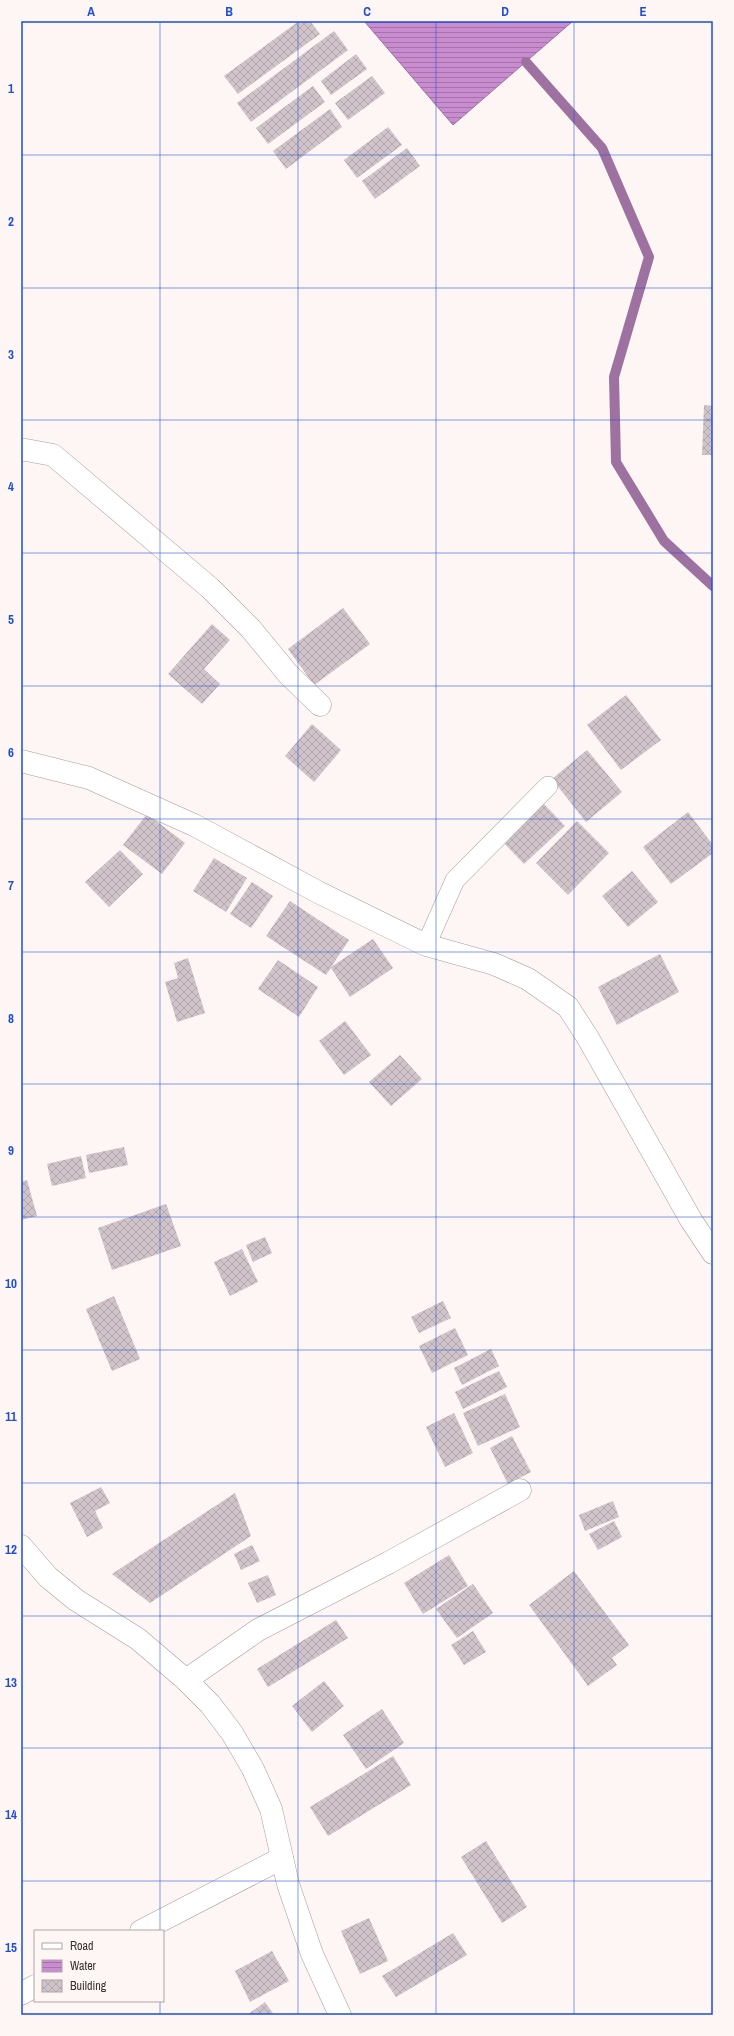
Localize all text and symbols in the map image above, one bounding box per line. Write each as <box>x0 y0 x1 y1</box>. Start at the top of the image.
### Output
text: A <box>87 3 95 20</box>
text: B <box>225 3 233 20</box>
text: C <box>363 3 371 20</box>
text: D <box>501 3 509 20</box>
text: E <box>639 3 647 20</box>
text: 1 <box>8 80 14 97</box>
text: 2 <box>8 213 14 230</box>
text: 3 <box>8 346 14 363</box>
text: 4 <box>8 478 14 495</box>
text: 5 <box>8 611 14 628</box>
text: 6 <box>8 744 14 761</box>
text: 7 <box>8 877 14 894</box>
text: 8 <box>8 1010 14 1027</box>
text: 9 <box>8 1142 14 1159</box>
text: 10 <box>5 1275 17 1292</box>
text: 11 <box>5 1408 17 1425</box>
text: 12 <box>5 1541 17 1558</box>
text: 13 <box>5 1674 17 1691</box>
text: 14 <box>5 1806 17 1823</box>
legend <box>34 1930 164 2002</box>
text: Road <box>70 1938 94 1954</box>
text: 15 <box>5 1939 17 1956</box>
text: Water <box>70 1958 97 1974</box>
text: Building <box>70 1978 107 1994</box>

